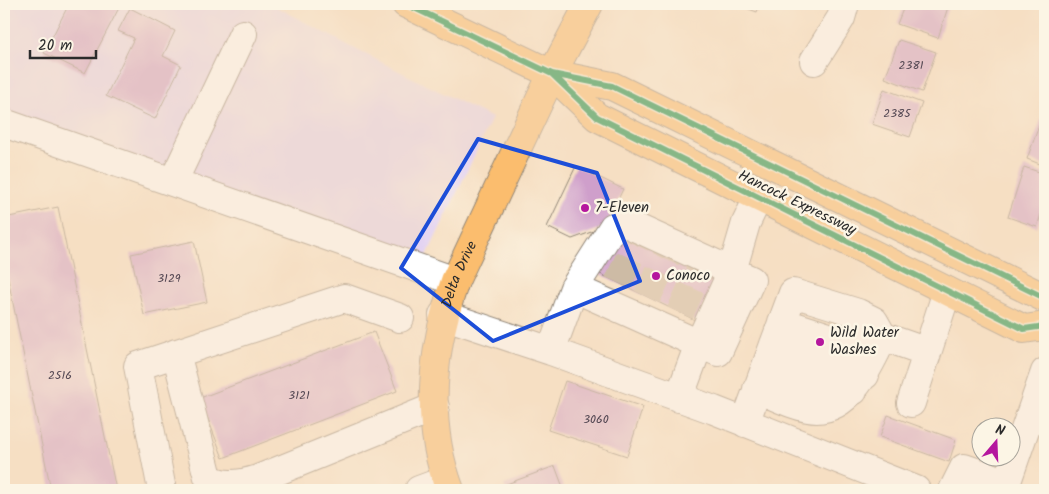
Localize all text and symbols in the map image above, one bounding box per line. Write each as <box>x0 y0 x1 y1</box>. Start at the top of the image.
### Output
scale bar <box>30 28 96 60</box>
text: 20 m <box>38 34 72 58</box>
house number: 2381 <box>899 56 924 75</box>
house number: 2385 <box>883 104 912 123</box>
street label: Hancock Expressway <box>734 164 861 243</box>
place label: 7-Eleven <box>595 196 649 220</box>
marker: 7-Eleven <box>579 202 591 214</box>
street label: Delta Drive <box>435 237 484 311</box>
place label: Conoco <box>666 264 710 288</box>
house number: 3129 <box>157 269 181 288</box>
marker: Conoco <box>650 270 662 282</box>
place label: Wild Water Washes <box>830 321 900 362</box>
marker: Wild Water Washes <box>814 336 826 348</box>
house number: 2516 <box>48 366 72 385</box>
house number: 3121 <box>288 386 310 405</box>
house number: 3060 <box>583 410 609 429</box>
north arrow <box>972 416 1022 466</box>
text: N <box>992 419 1008 443</box>

